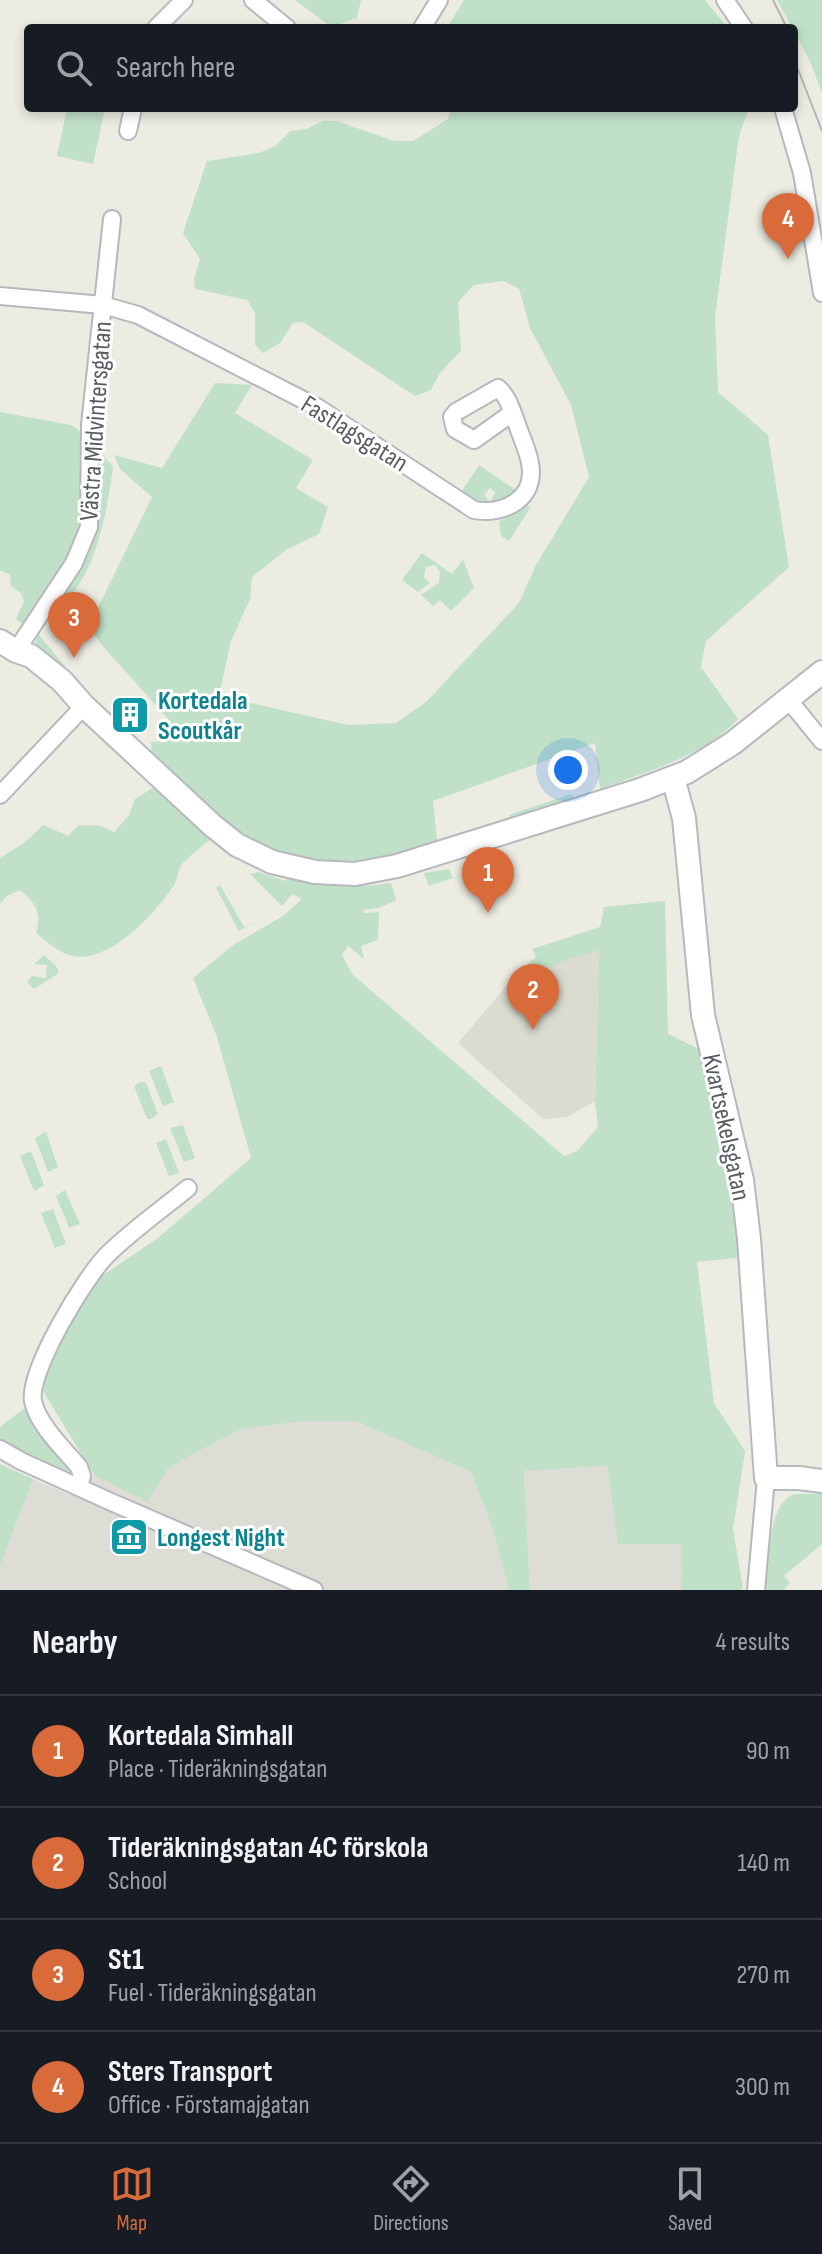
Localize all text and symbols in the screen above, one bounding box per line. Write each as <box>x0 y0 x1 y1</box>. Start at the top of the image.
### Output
search box <box>24 24 798 112</box>
icon: search <box>52 46 96 90</box>
text: Search here <box>116 50 235 86</box>
pin: 4 <box>762 193 814 259</box>
street label: Västra Midvintersgatan <box>74 320 119 522</box>
street label: Fastlagsgatan <box>295 389 413 479</box>
pin: 3 <box>48 592 100 658</box>
place label: Kortedala Scoutkår <box>158 686 248 747</box>
building icon: Kortedala Scoutkår <box>109 694 151 736</box>
your location <box>548 750 588 790</box>
pin: 1 <box>462 847 514 913</box>
pin: 2 <box>507 964 559 1030</box>
street label: Kvartsekelsgatan <box>695 1051 756 1203</box>
museum icon: Longest Night <box>108 1516 150 1558</box>
place label: Longest Night <box>157 1523 285 1554</box>
text: Nearby <box>32 1622 118 1663</box>
text: 4 results <box>715 1627 790 1658</box>
text: Kortedala Simhall <box>108 1718 293 1754</box>
text: 1 <box>53 1736 63 1767</box>
text: 90 m <box>746 1736 790 1767</box>
text: Place · Tideräkningsgatan <box>108 1754 327 1785</box>
text: Tideräkningsgatan 4C förskola <box>108 1830 428 1866</box>
text: 2 <box>52 1848 64 1879</box>
text: 140 m <box>738 1848 790 1879</box>
text: School <box>108 1866 167 1897</box>
text: St1 <box>108 1942 144 1978</box>
text: 3 <box>52 1960 64 1991</box>
text: 270 m <box>737 1960 790 1991</box>
text: Fuel · Tideräkningsgatan <box>108 1978 317 2009</box>
text: Sters Transport <box>108 2054 272 2090</box>
text: 4 <box>52 2072 64 2103</box>
text: 300 m <box>735 2072 790 2103</box>
text: Office · Förstamajgatan <box>108 2090 310 2121</box>
tab: Map <box>110 2162 154 2237</box>
tab: Directions <box>373 2162 449 2237</box>
tab: Saved <box>668 2162 712 2237</box>

